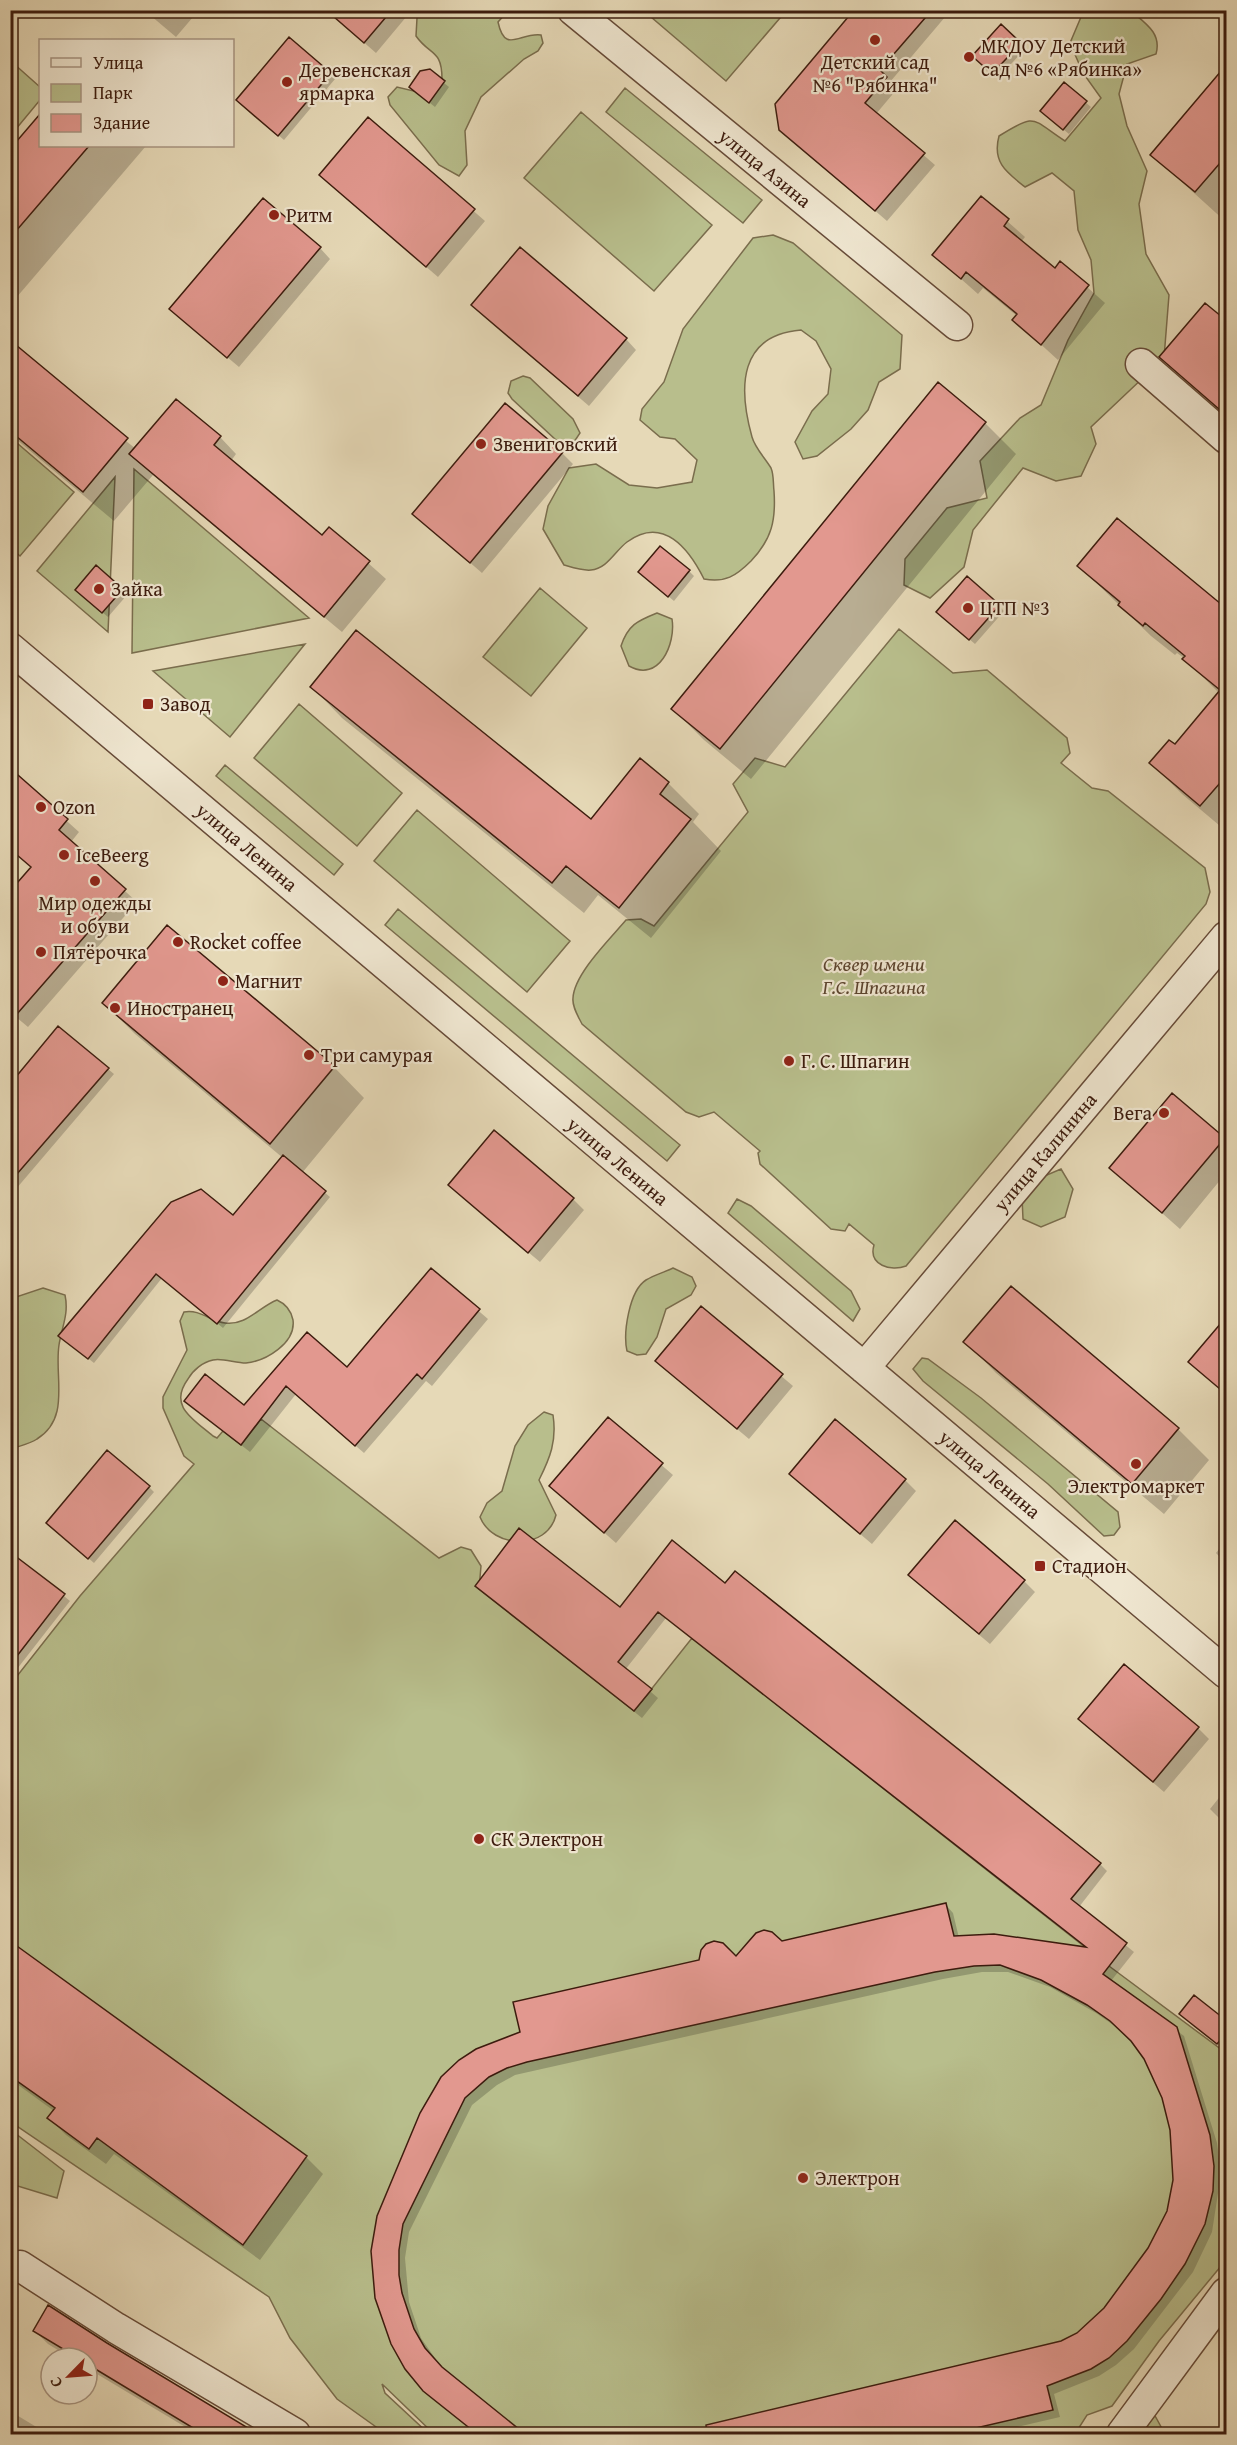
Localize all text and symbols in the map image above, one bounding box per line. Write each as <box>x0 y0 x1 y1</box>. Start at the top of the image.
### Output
place label: МКДОУ Детский сад №6 «Рябинка» <box>981 31 1142 83</box>
marker: Детский сад №6 "Рябинка" <box>868 33 882 47</box>
legend <box>39 39 234 147</box>
place label: Детский сад №6 "Рябинка" <box>812 47 938 99</box>
text: Улица <box>93 49 144 76</box>
marker: МКДОУ Детский сад №6 «Рябинка» <box>962 50 976 64</box>
place label: Деревенская ярмарка <box>298 55 411 107</box>
marker: Деревенская ярмарка <box>280 75 294 89</box>
text: Парк <box>93 79 133 106</box>
text: Здание <box>93 109 150 136</box>
street label: улица Азина <box>712 120 818 214</box>
place label: Ритм <box>286 200 333 229</box>
marker: Ритм <box>267 208 281 222</box>
place label: Звениговский <box>493 429 618 458</box>
marker: Звениговский <box>474 437 488 451</box>
place label: Зайка <box>111 574 163 603</box>
marker: Зайка <box>92 582 106 596</box>
place label: ЦТП №3 <box>980 593 1050 622</box>
marker: ЦТП №3 <box>961 601 975 615</box>
place label: Завод <box>160 689 211 718</box>
marker: Завод <box>141 697 155 711</box>
place label: Ozon <box>53 792 95 821</box>
street label: улица Ленина <box>189 795 305 898</box>
marker: Ozon <box>34 800 48 814</box>
place label: IceBeerg <box>76 840 149 869</box>
marker: IceBeerg <box>57 848 71 862</box>
marker: Мир одежды и обуви <box>88 874 102 888</box>
place label: Мир одежды и обуви <box>39 888 151 940</box>
place label: Rocket coffee <box>190 927 302 956</box>
marker: Rocket coffee <box>171 935 185 949</box>
place label: Пятёрочка <box>53 937 147 966</box>
marker: Пятёрочка <box>34 945 48 959</box>
park label: Сквер имени Г.С. Шпагина <box>822 949 926 1001</box>
place label: Магнит <box>235 966 302 995</box>
marker: Магнит <box>216 974 230 988</box>
place label: Иностранец <box>127 993 234 1022</box>
marker: Иностранец <box>108 1001 122 1015</box>
place label: Три самурая <box>321 1040 433 1069</box>
place label: Г. С. Шпагин <box>801 1046 910 1075</box>
marker: Три самурая <box>302 1048 316 1062</box>
marker: Г. С. Шпагин <box>782 1054 796 1068</box>
street label: улица Калинина <box>985 1085 1104 1218</box>
place label: Вега <box>1113 1098 1152 1127</box>
marker: Вега <box>1157 1106 1171 1120</box>
street label: улица Ленина <box>560 1109 676 1212</box>
street label: улица Ленина <box>932 1422 1048 1525</box>
marker: Электромаркет <box>1129 1457 1143 1471</box>
place label: Электромаркет <box>1067 1471 1205 1500</box>
place label: Стадион <box>1052 1551 1127 1580</box>
marker: Стадион <box>1033 1559 1047 1573</box>
place label: СК Электрон <box>491 1824 604 1853</box>
marker: СК Электрон <box>472 1832 486 1846</box>
place label: Электрон <box>815 2163 900 2192</box>
marker: Электрон <box>796 2171 810 2185</box>
north arrow <box>39 2346 99 2406</box>
text: С <box>43 2373 68 2392</box>

